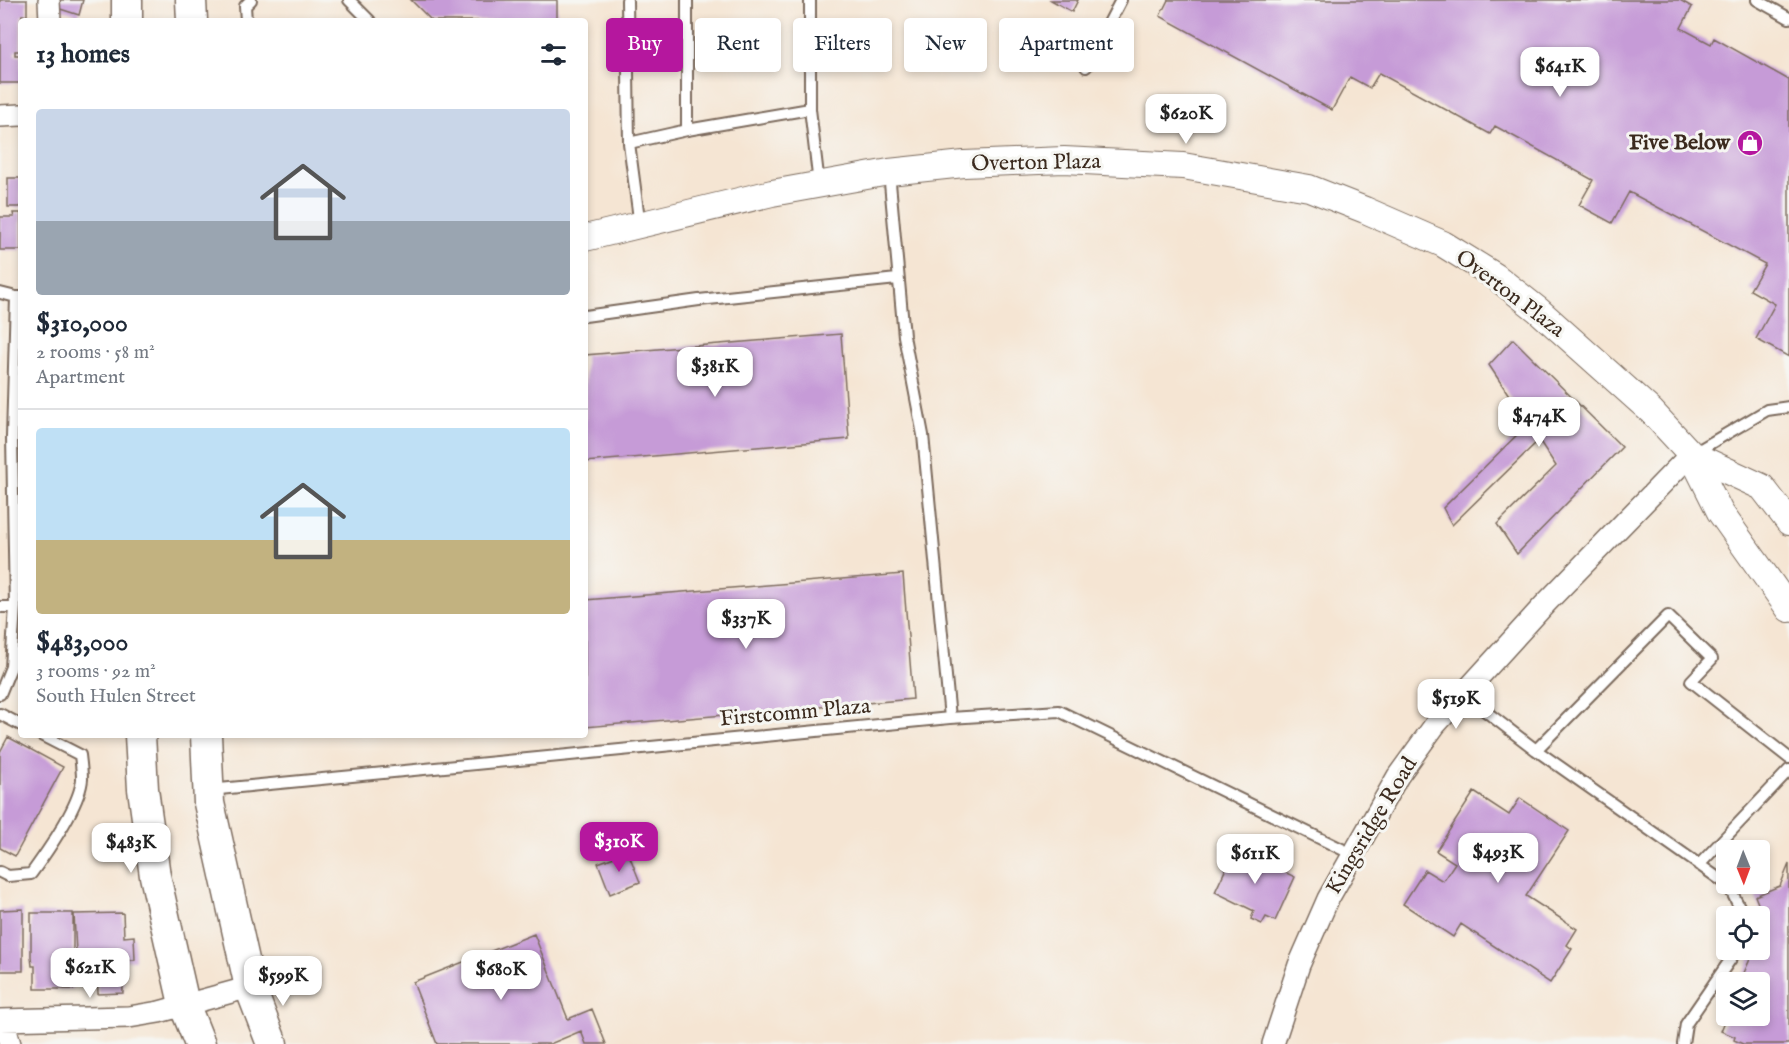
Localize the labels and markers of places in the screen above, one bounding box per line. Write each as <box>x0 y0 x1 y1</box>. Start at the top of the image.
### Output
pin: $641K <box>1518 47 1602 98</box>
pin: $620K <box>1144 94 1228 145</box>
shop icon: Five Below <box>1735 128 1765 158</box>
place label: Five Below <box>1629 129 1732 157</box>
pin: $381K <box>673 347 757 398</box>
pin: $474K <box>1497 397 1581 448</box>
pin: $337K <box>704 599 788 650</box>
pin: $519K <box>1414 679 1498 730</box>
pin: $310K <box>577 822 661 873</box>
pin: $483K <box>89 823 173 874</box>
pin: $493K <box>1456 833 1540 884</box>
pin: $611K <box>1213 834 1297 885</box>
pin: $621K <box>48 948 132 999</box>
pin: $680K <box>459 950 543 1001</box>
pin: $599K <box>241 956 325 1007</box>

